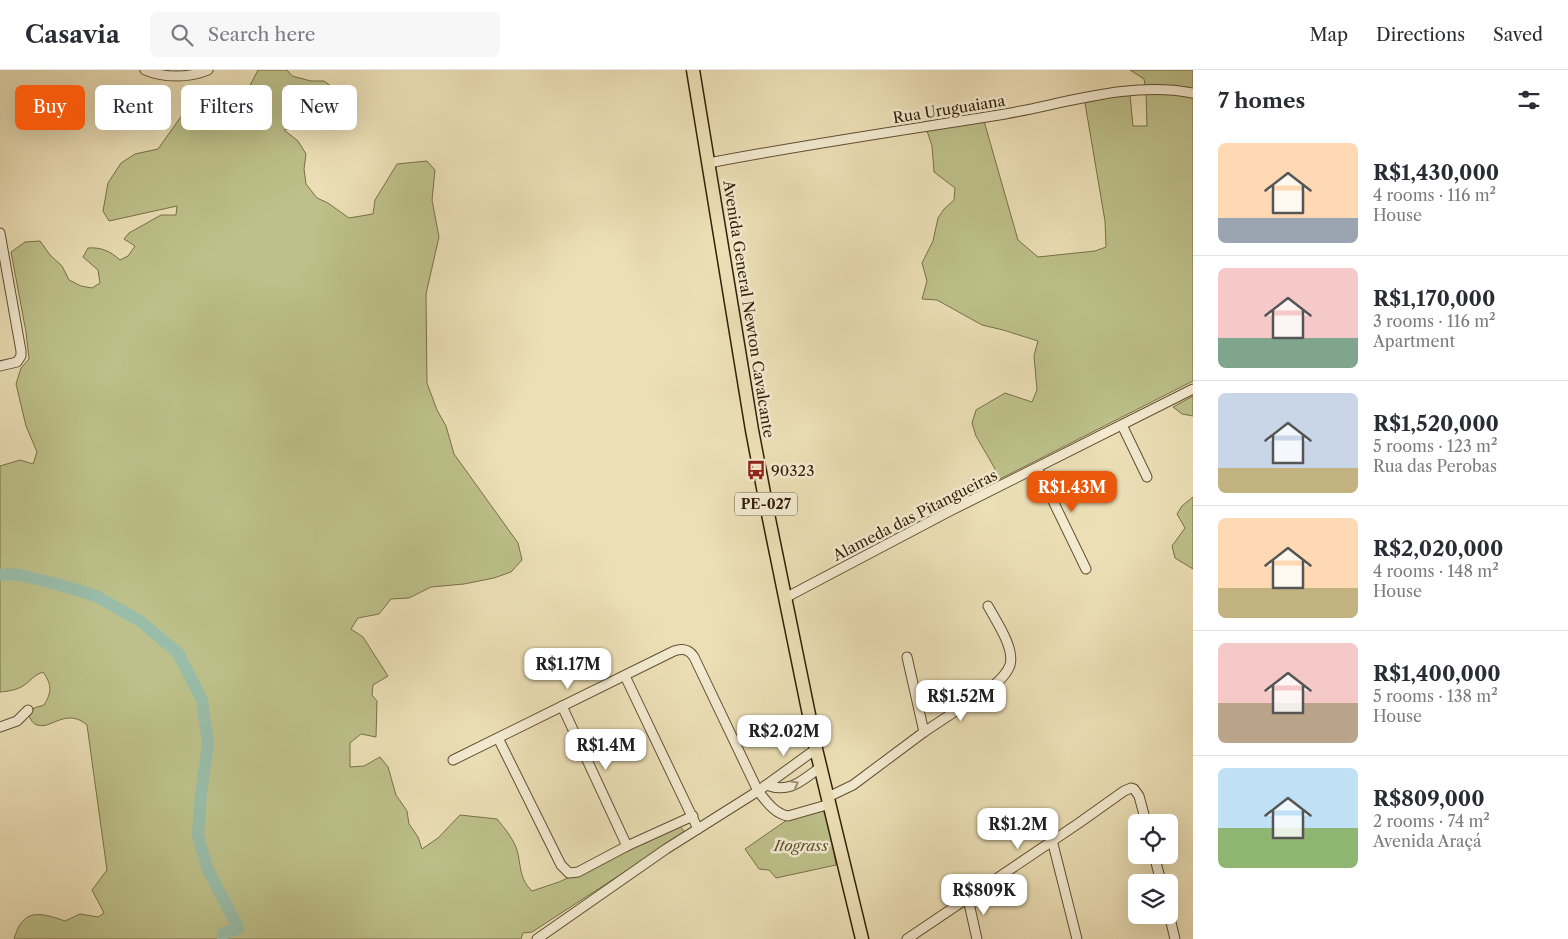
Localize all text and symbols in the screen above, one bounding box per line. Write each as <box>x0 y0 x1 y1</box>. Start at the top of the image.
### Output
search box <box>150 12 500 57</box>
text: Casavia <box>25 20 120 49</box>
icon: search <box>168 21 196 49</box>
text: Search here <box>208 23 315 46</box>
text: Map <box>1309 24 1348 46</box>
text: Directions <box>1376 24 1465 46</box>
text: Saved <box>1493 24 1543 46</box>
chip: Buy <box>15 85 85 130</box>
chip: Rent <box>95 85 171 130</box>
chip: Filters <box>181 85 272 130</box>
chip: New <box>282 85 357 130</box>
icon: filters <box>1515 86 1543 114</box>
text: 7 homes <box>1218 88 1305 113</box>
street label: Rua Uruguaiana <box>891 91 1007 127</box>
text: R$1,430,000 <box>1373 160 1499 185</box>
icon: home <box>1258 163 1318 223</box>
street label: Avenida General Newton Cavalcante <box>719 178 779 439</box>
text: 4 rooms · 116 m² <box>1373 185 1496 205</box>
text: House <box>1373 205 1422 225</box>
text: R$1,170,000 <box>1373 286 1495 311</box>
icon: home <box>1258 288 1318 348</box>
text: 3 rooms · 116 m² <box>1373 311 1496 331</box>
text: Apartment <box>1373 331 1455 351</box>
text: R$1,520,000 <box>1373 411 1499 436</box>
icon: home <box>1258 413 1318 473</box>
text: 5 rooms · 123 m² <box>1373 436 1497 456</box>
text: Rua das Perobas <box>1373 456 1497 476</box>
bus stop icon: 90323 <box>745 459 767 481</box>
place label: 90323 <box>771 461 814 480</box>
street label: Alameda das Pitangueiras <box>829 465 1000 565</box>
pin: R$1.43M <box>1026 470 1118 513</box>
text: R$1.43M <box>1038 477 1106 497</box>
road number: PE-027 <box>735 492 797 516</box>
text: R$2,020,000 <box>1373 536 1503 561</box>
icon: home <box>1258 538 1318 598</box>
text: 4 rooms · 148 m² <box>1373 561 1499 581</box>
text: House <box>1373 581 1422 601</box>
pin: R$1.17M <box>522 648 614 690</box>
text: R$1.17M <box>535 654 601 674</box>
text: R$1,400,000 <box>1373 661 1501 686</box>
icon: home <box>1258 663 1318 723</box>
pin: R$1.52M <box>915 680 1007 722</box>
text: R$1.52M <box>927 686 995 706</box>
text: 5 rooms · 138 m² <box>1373 686 1498 706</box>
text: House <box>1373 706 1422 726</box>
pin: R$2.02M <box>738 714 830 757</box>
text: R$2.02M <box>748 721 820 741</box>
pin: R$1.4M <box>565 728 647 771</box>
text: R$1.4M <box>576 735 636 755</box>
one-way arrow <box>790 780 799 790</box>
text: R$809,000 <box>1373 786 1485 811</box>
icon: home <box>1258 788 1318 848</box>
pin: R$1.2M <box>977 808 1059 850</box>
text: 2 rooms · 74 m² <box>1373 811 1490 831</box>
text: R$1.2M <box>988 814 1048 834</box>
map controls <box>1128 814 1178 924</box>
button: locate <box>1128 814 1178 864</box>
text: Avenida Araçá <box>1373 831 1482 851</box>
park label: Itograss <box>773 836 829 855</box>
pin: R$809K <box>943 874 1025 916</box>
button: layers <box>1128 874 1178 924</box>
text: R$809K <box>952 880 1016 900</box>

